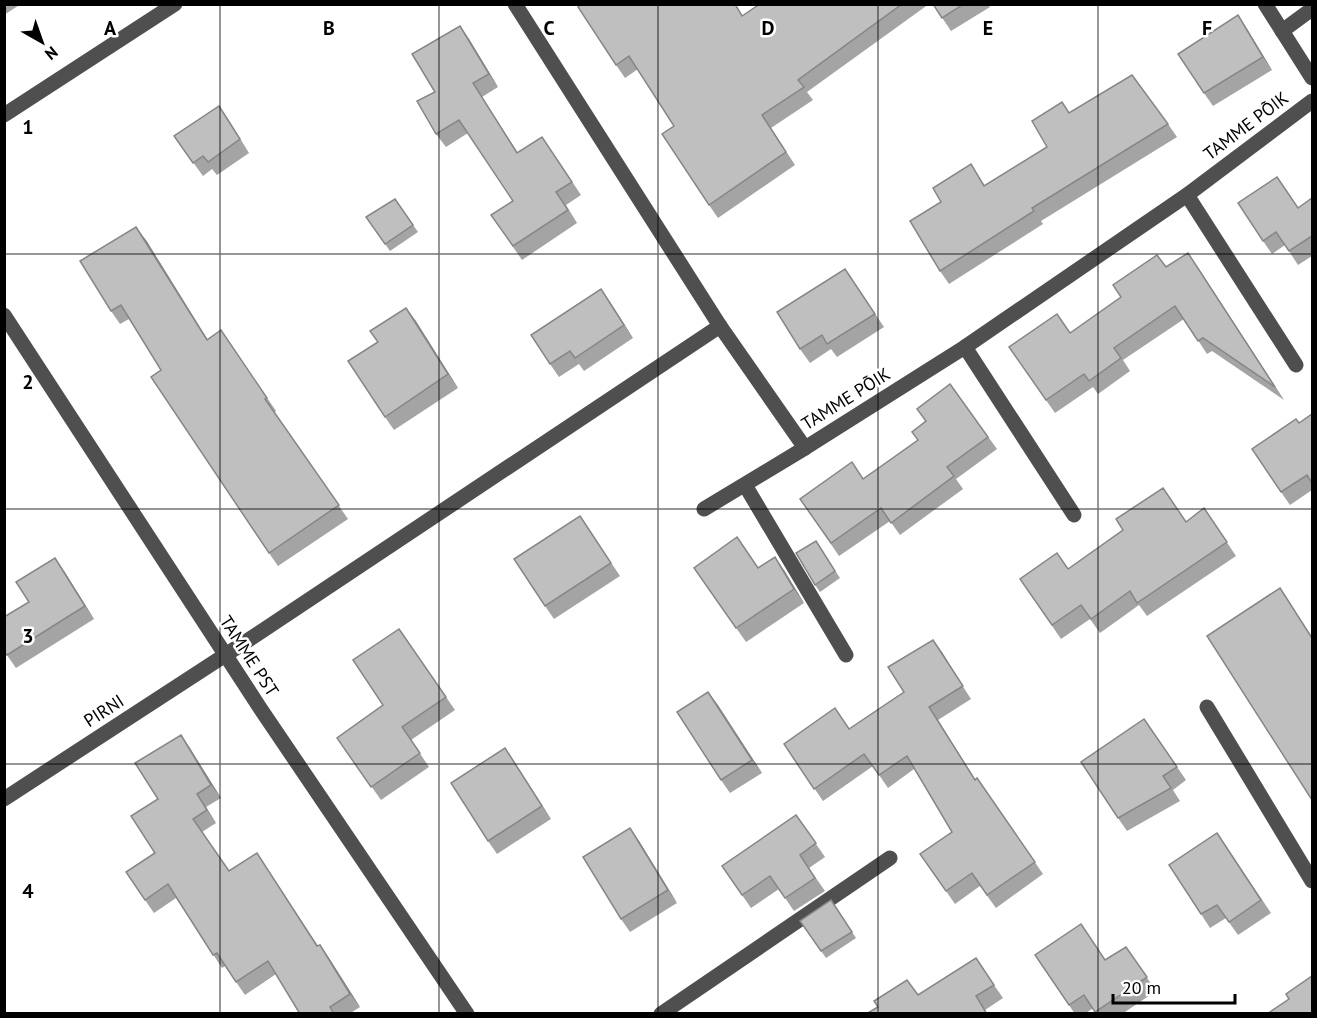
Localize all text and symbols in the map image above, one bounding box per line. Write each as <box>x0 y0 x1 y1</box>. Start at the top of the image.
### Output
north arrow <box>12 12 72 72</box>
text: A <box>104 15 117 41</box>
text: B <box>323 15 335 41</box>
text: C <box>543 15 555 41</box>
text: D <box>762 15 775 41</box>
text: E <box>983 15 993 41</box>
text: F <box>1202 15 1212 41</box>
text: N <box>41 42 62 65</box>
street label: TAMME PÕIK <box>1199 86 1293 165</box>
text: 1 <box>22 114 34 140</box>
street label: TAMME PÕIK <box>797 362 894 435</box>
text: 2 <box>22 369 34 395</box>
street label: TAMME PST <box>215 611 284 701</box>
text: 3 <box>22 623 34 649</box>
street label: PIRNI <box>79 689 128 732</box>
text: 4 <box>22 878 34 904</box>
scale bar <box>1113 967 1234 1005</box>
text: 20 m <box>1122 976 1161 999</box>

